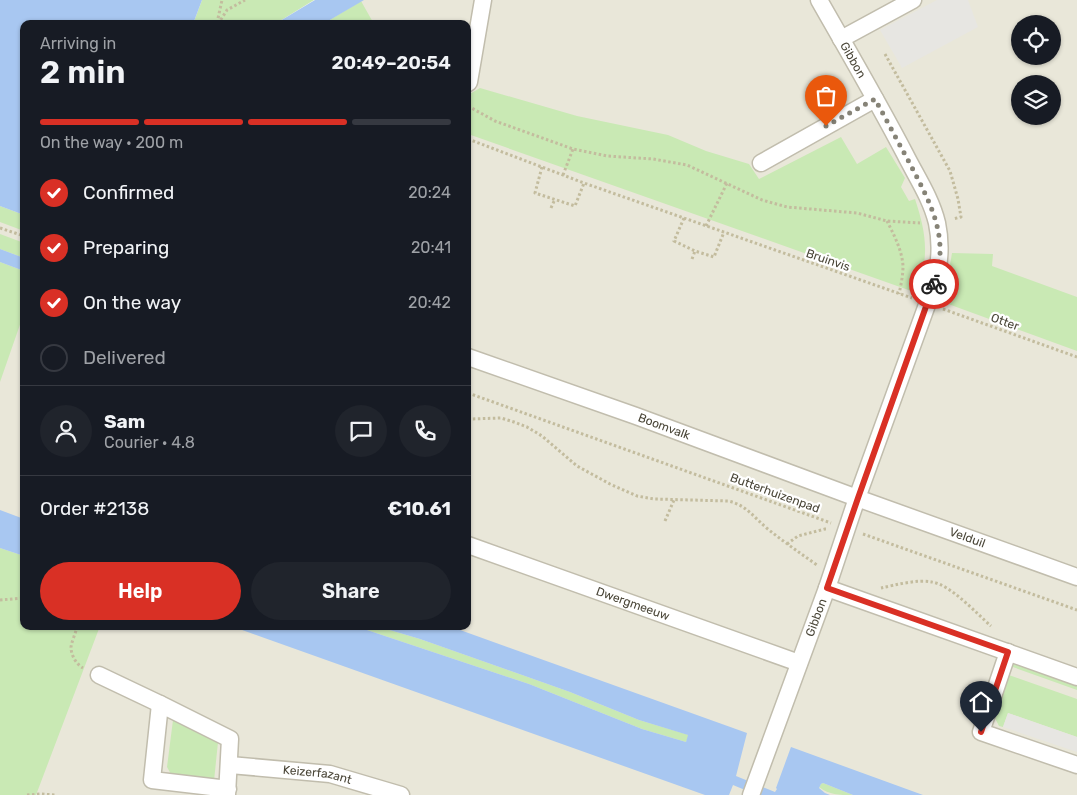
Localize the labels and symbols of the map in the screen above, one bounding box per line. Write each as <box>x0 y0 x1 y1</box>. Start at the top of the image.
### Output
street label: Gibbon <box>837 39 869 81</box>
pin <box>805 75 847 126</box>
street label: Bruinvis <box>804 246 852 274</box>
courier <box>909 259 959 309</box>
street label: Otter <box>989 310 1021 334</box>
street label: Boomvalk <box>636 410 693 443</box>
street label: Butterhuizenpad <box>728 470 822 516</box>
street label: Velduil <box>947 525 987 551</box>
street label: Dwergmeeuw <box>594 584 672 623</box>
street label: Gibbon <box>803 597 830 639</box>
pin <box>960 681 1002 732</box>
street label: Keizerfazant <box>282 763 354 787</box>

